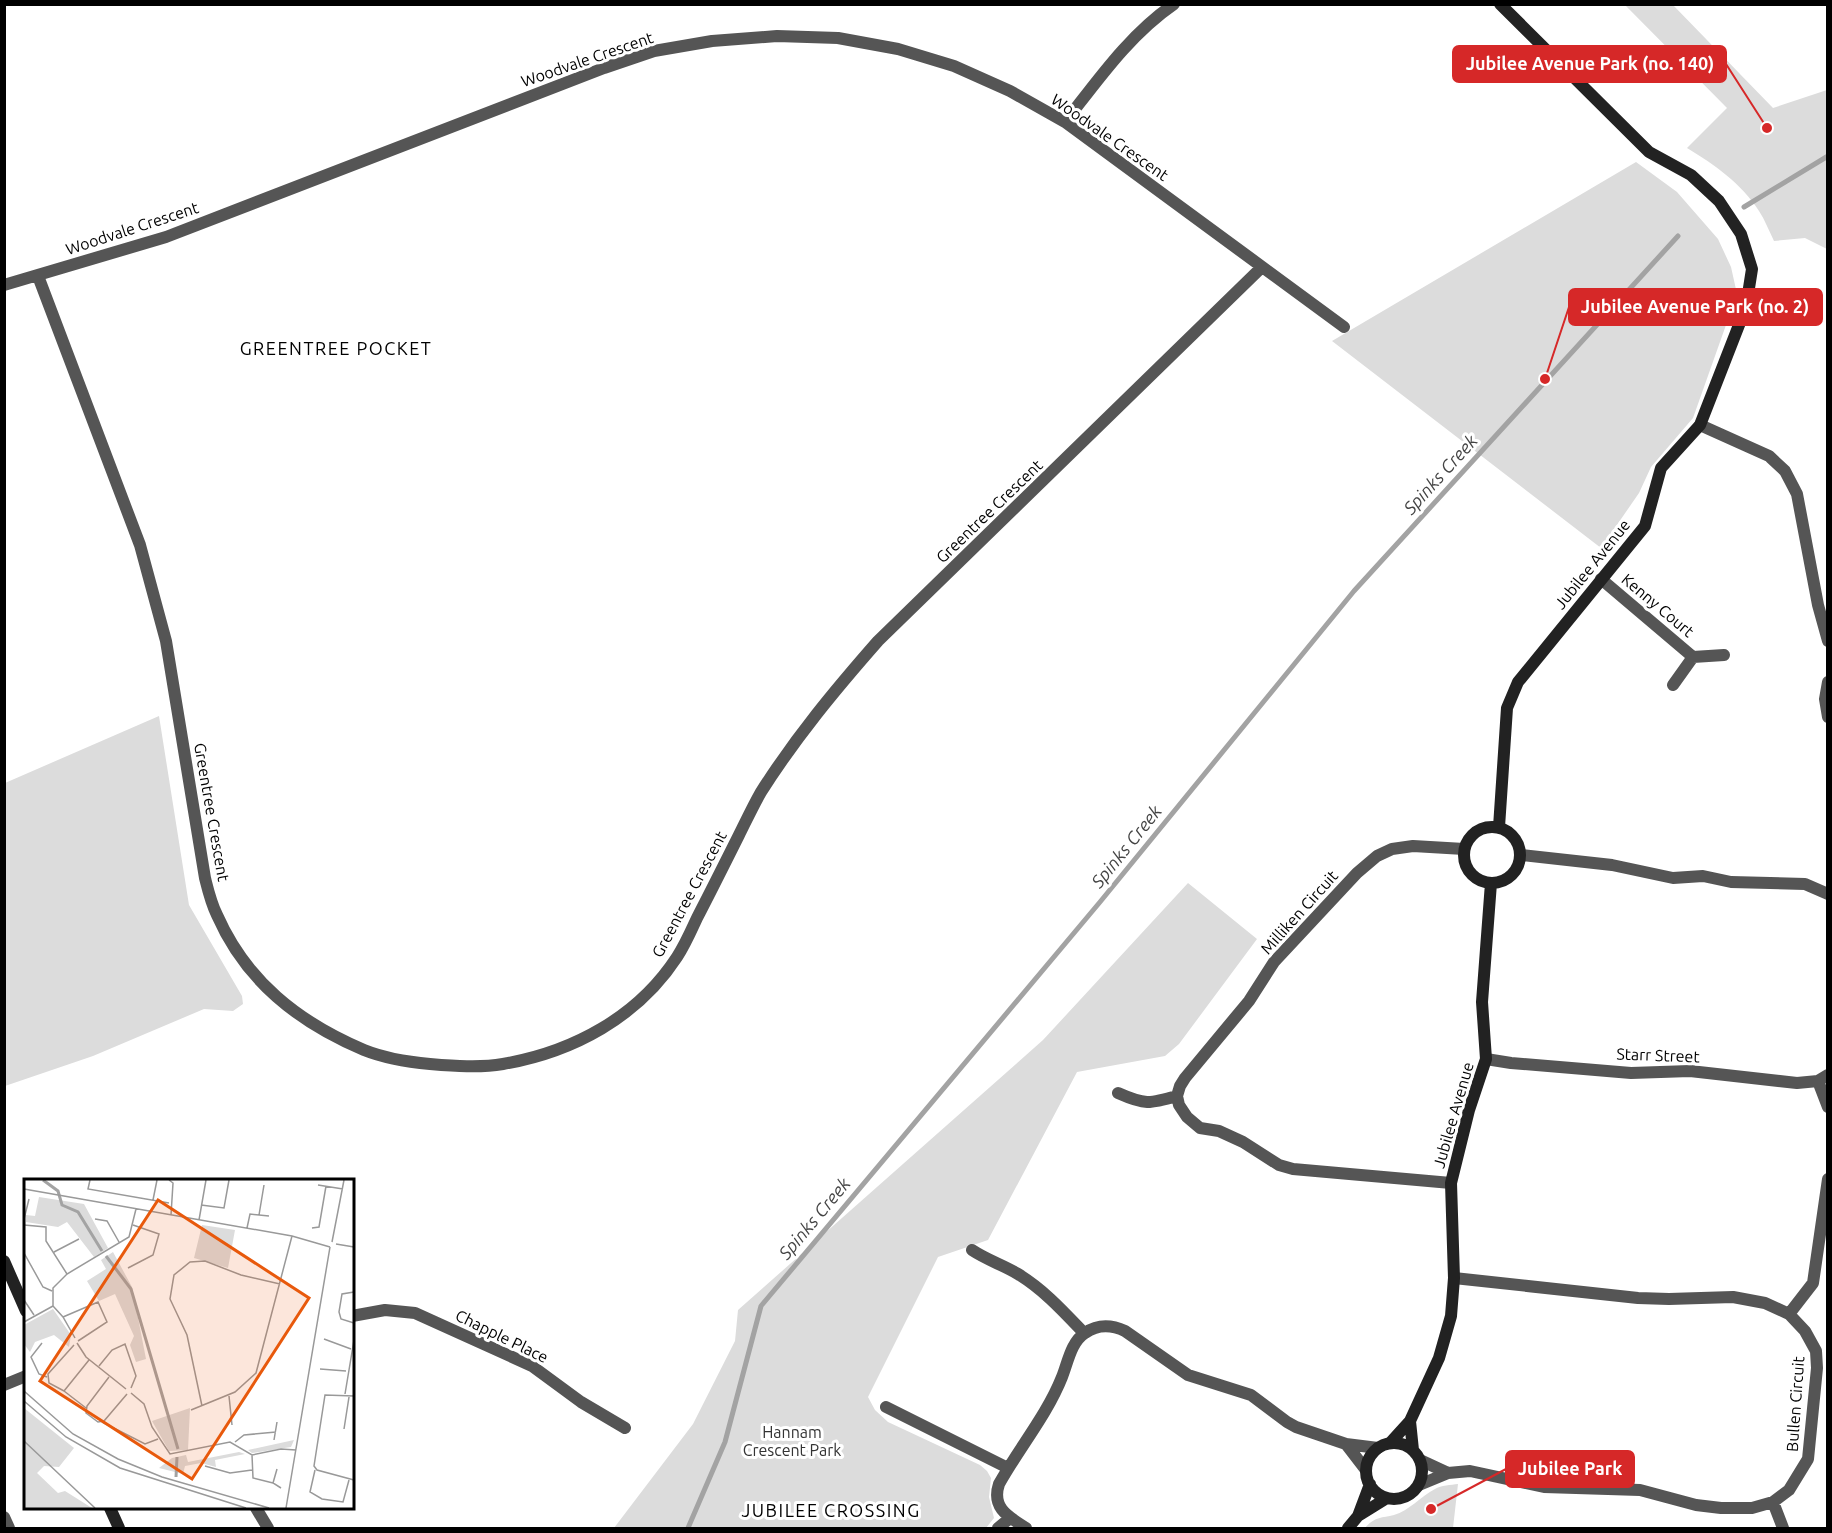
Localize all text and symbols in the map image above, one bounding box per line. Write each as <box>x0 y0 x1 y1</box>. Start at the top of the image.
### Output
street label: Woodvale Crescent <box>519 28 656 90</box>
callout: Jubilee Avenue Park (no. 140) <box>1453 46 1726 82</box>
text: Jubilee Avenue Park (no. 140) <box>1466 53 1714 74</box>
street label: Woodvale Crescent <box>1048 90 1173 185</box>
street label: Woodvale Crescent <box>63 198 201 258</box>
callout: Jubilee Avenue Park (no. 2) <box>1569 289 1822 325</box>
text: Jubilee Avenue Park (no. 2) <box>1581 296 1809 317</box>
district label: GREENTREE POCKET <box>240 338 432 358</box>
water label: Spinks Creek <box>1398 430 1481 519</box>
street label: Greentree Crescent <box>932 455 1046 566</box>
street label: Jubilee Avenue <box>1550 516 1634 612</box>
street label: Kenny Court <box>1618 570 1698 641</box>
street label: Greentree Crescent <box>191 741 233 883</box>
water label: Spinks Creek <box>1086 800 1166 892</box>
street label: Greentree Crescent <box>648 827 730 960</box>
street label: Milliken Circuit <box>1257 866 1342 957</box>
street label: Starr Street <box>1616 1045 1701 1065</box>
street label: Jubilee Avenue <box>1429 1060 1477 1170</box>
water label: Spinks Creek <box>774 1173 854 1263</box>
inset map <box>24 1179 354 1509</box>
street label: Chapple Place <box>453 1306 551 1366</box>
street label: Bullen Circuit <box>1783 1355 1807 1452</box>
park label: Hannam Crescent Park <box>743 1423 841 1459</box>
callout: Jubilee Park <box>1506 1451 1634 1487</box>
text: Jubilee Park <box>1518 1458 1622 1478</box>
district label: JUBILEE CROSSING <box>741 1500 921 1520</box>

